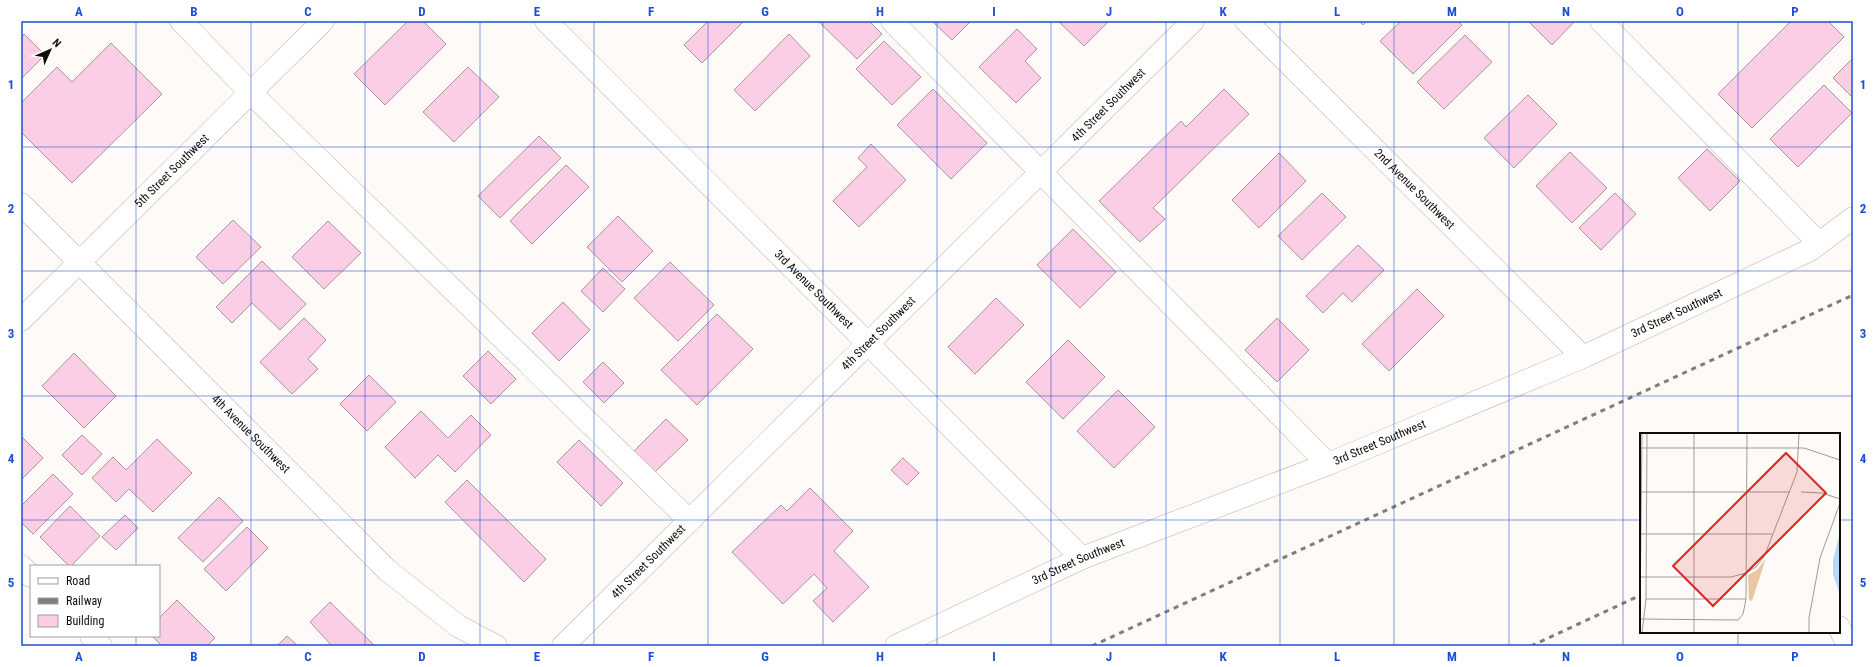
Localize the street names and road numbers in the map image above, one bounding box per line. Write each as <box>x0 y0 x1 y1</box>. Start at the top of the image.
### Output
street label: 4th Street Southwest <box>1068 65 1149 145</box>
street label: 5th Street Southwest <box>132 131 212 211</box>
street label: 2nd Avenue Southwest <box>1371 146 1458 232</box>
street label: 3rd Avenue Southwest <box>772 247 856 332</box>
street label: 3rd Street Southwest <box>1629 285 1725 340</box>
street label: 4th Street Southwest <box>838 293 919 373</box>
street label: 4th Avenue Southwest <box>209 392 293 476</box>
street label: 3rd Street Southwest <box>1331 417 1428 468</box>
street label: 4th Street Southwest <box>608 521 689 601</box>
street label: 3rd Street Southwest <box>1030 535 1127 588</box>

